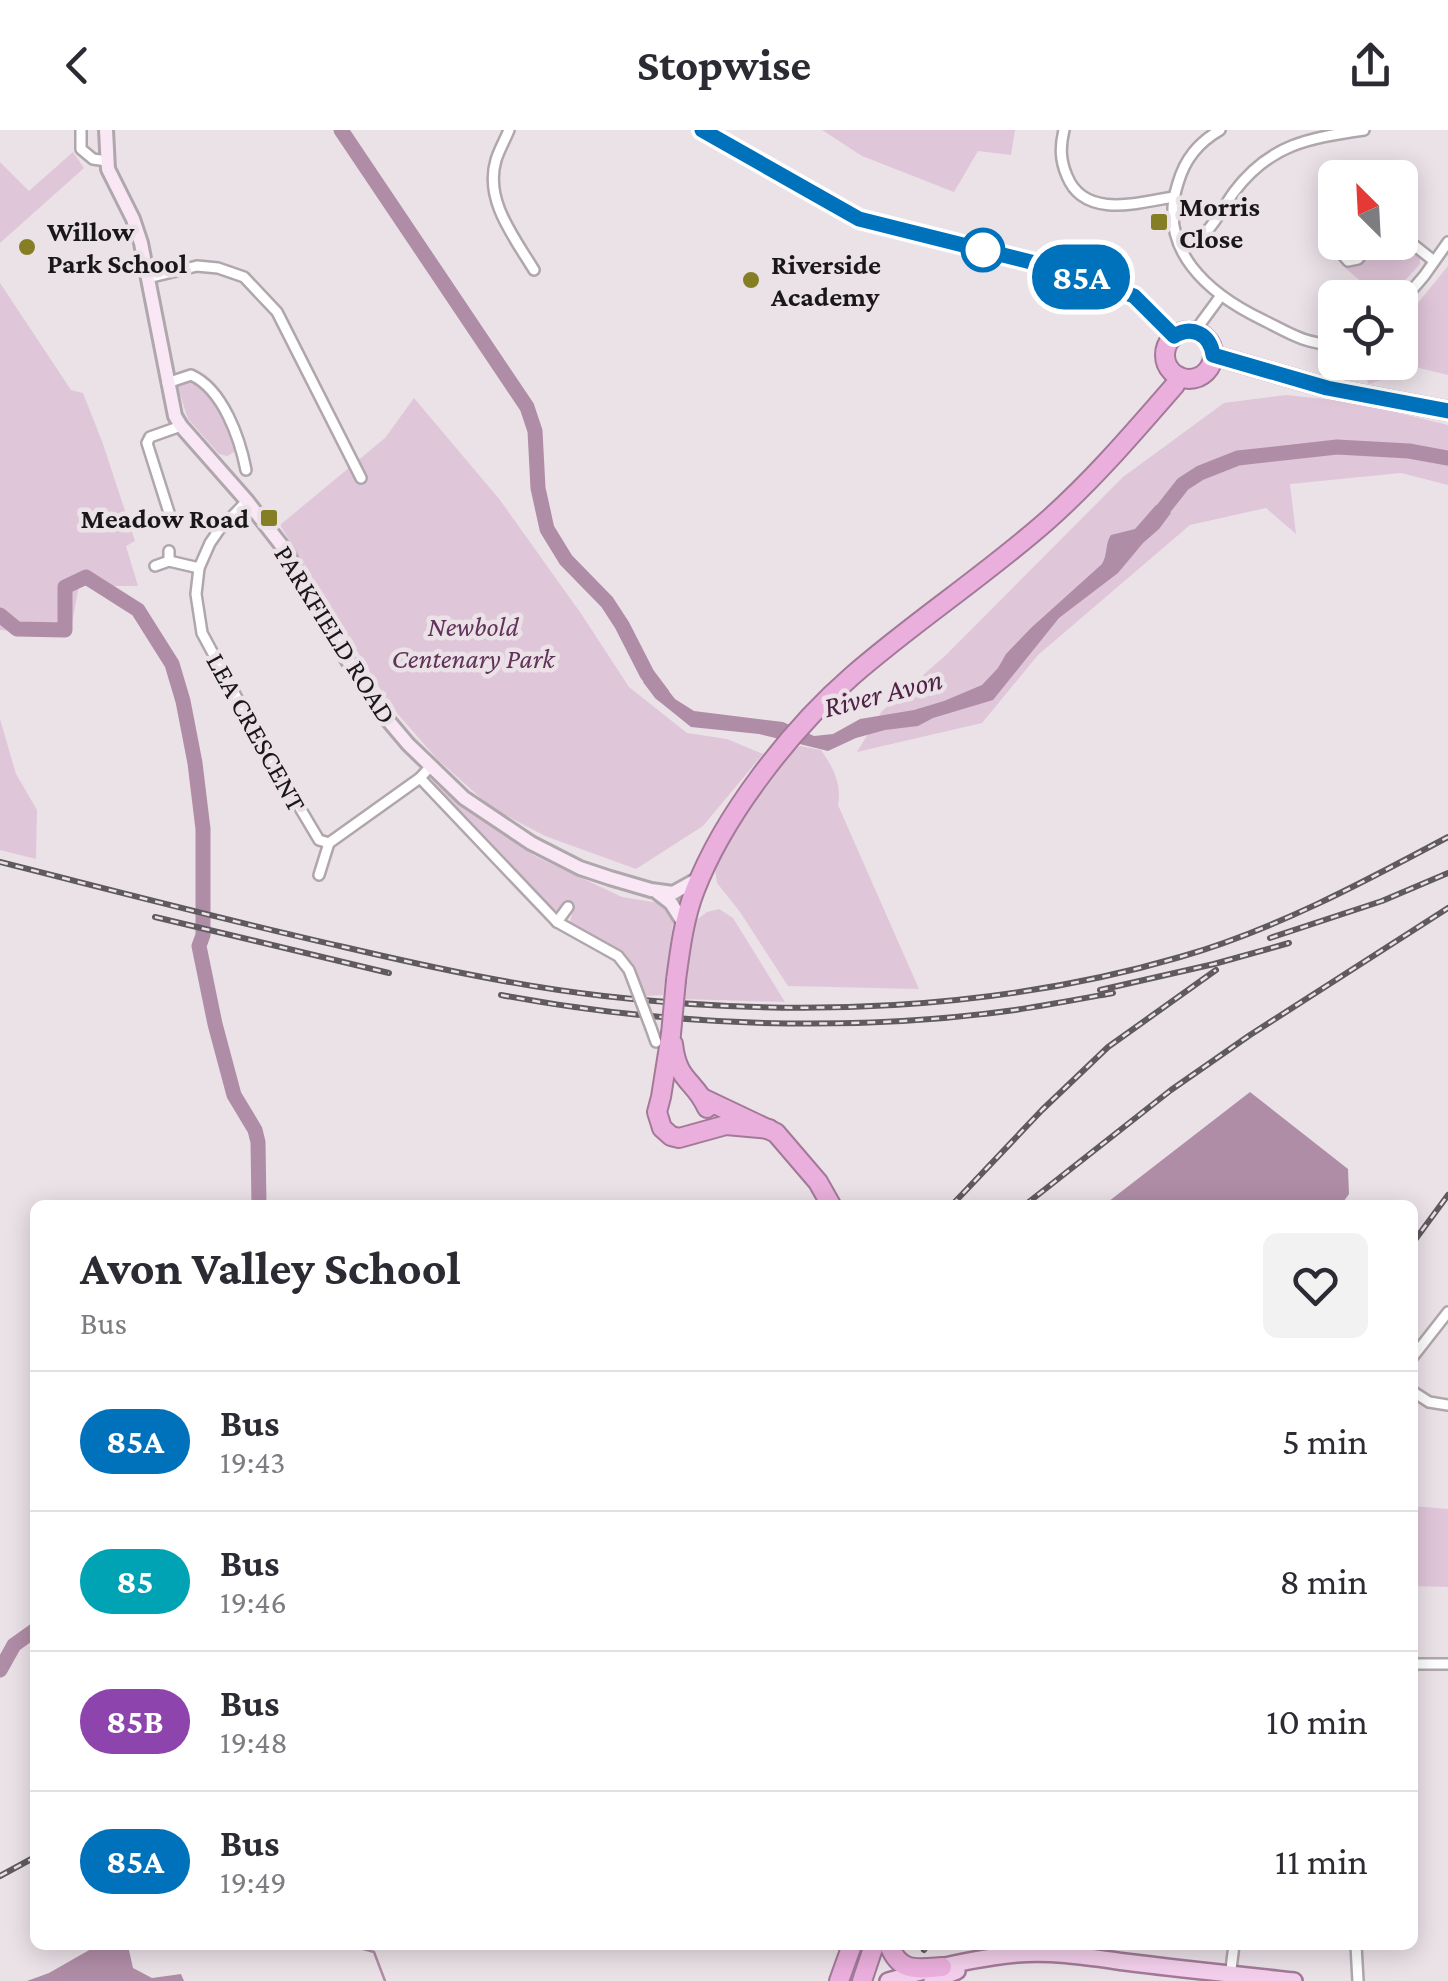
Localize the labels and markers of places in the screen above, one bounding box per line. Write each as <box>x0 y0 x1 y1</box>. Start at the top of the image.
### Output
place label: Morris Close <box>1179 191 1260 254</box>
marker: Morris Close <box>1148 211 1170 233</box>
place label: Willow Park School <box>46 216 187 279</box>
unlabelled marker <box>962 229 1004 271</box>
marker: Willow Park School <box>16 236 38 258</box>
place label: Riverside Academy <box>770 249 881 312</box>
marker: Riverside Academy <box>740 269 762 291</box>
place label: Meadow Road <box>80 503 250 534</box>
marker: Meadow Road <box>258 507 280 529</box>

